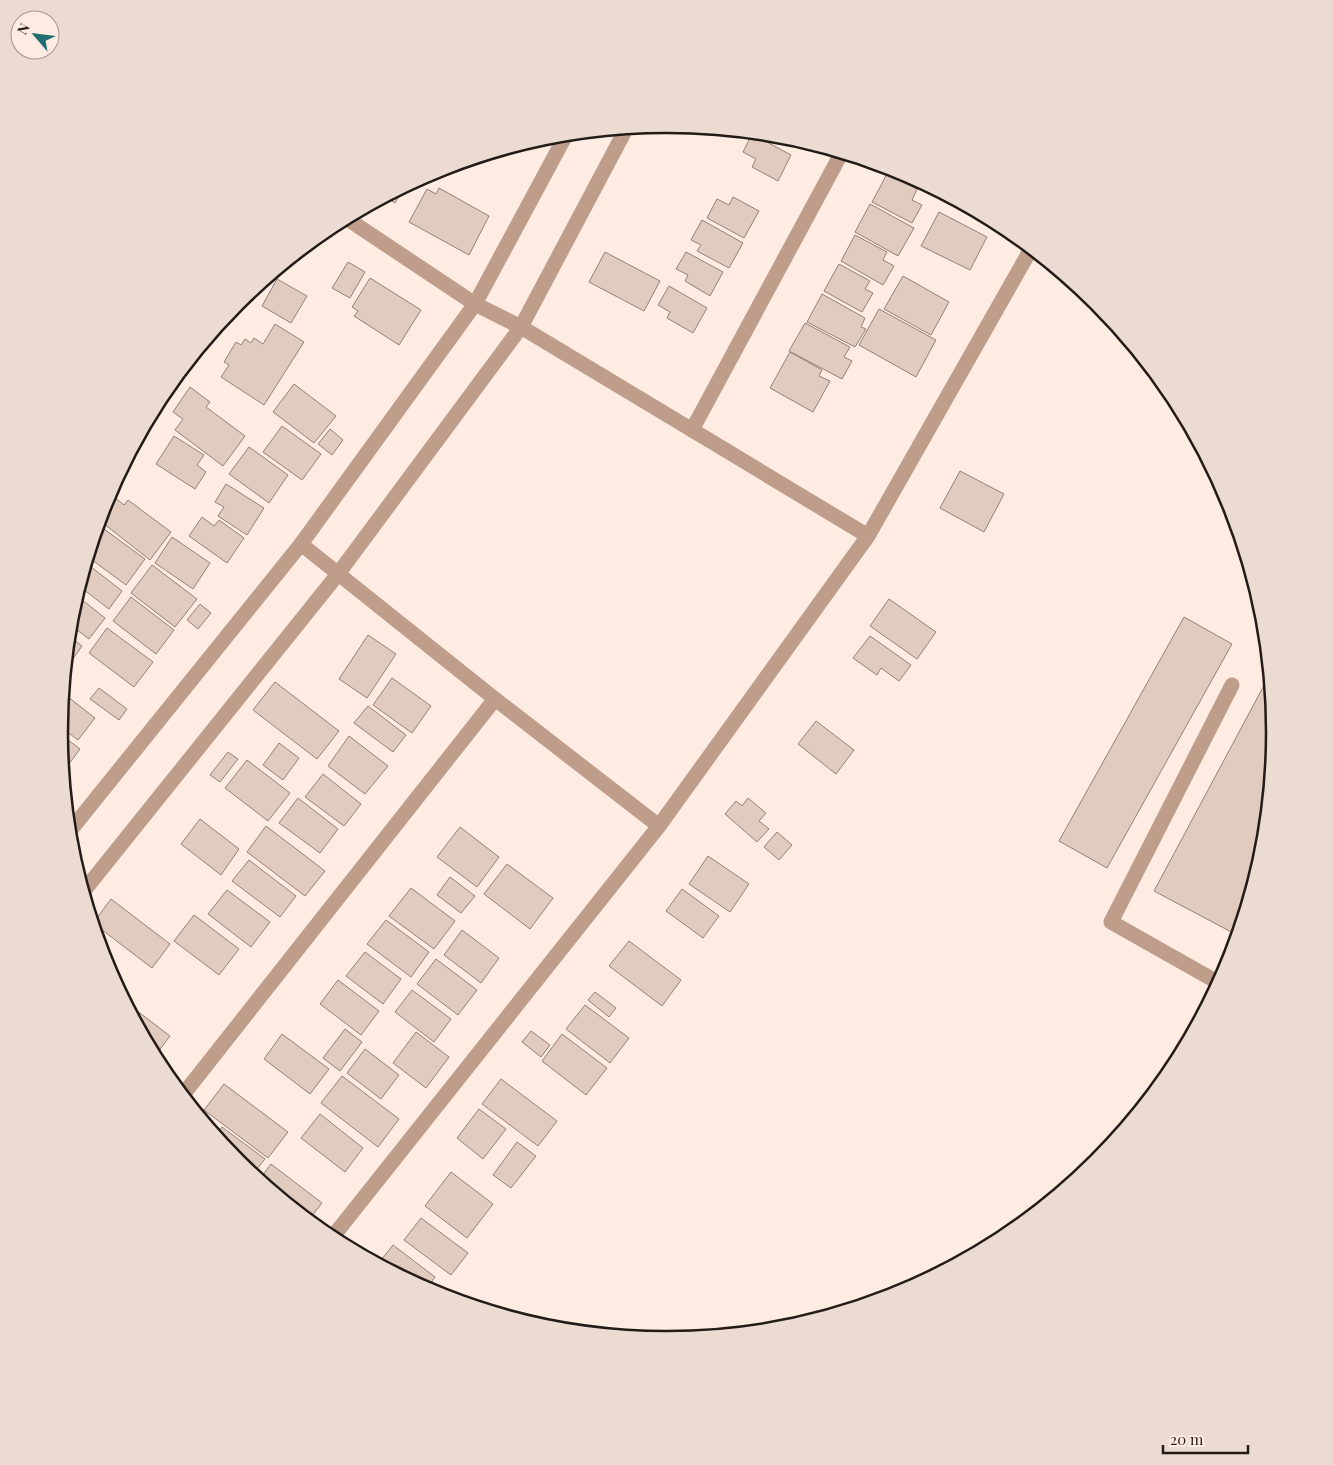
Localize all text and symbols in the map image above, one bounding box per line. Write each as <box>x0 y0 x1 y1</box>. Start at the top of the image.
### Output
north arrow <box>10 10 60 60</box>
text: N <box>12 20 34 38</box>
scale bar <box>1163 1422 1248 1454</box>
text: 20 m <box>1170 1429 1204 1449</box>

